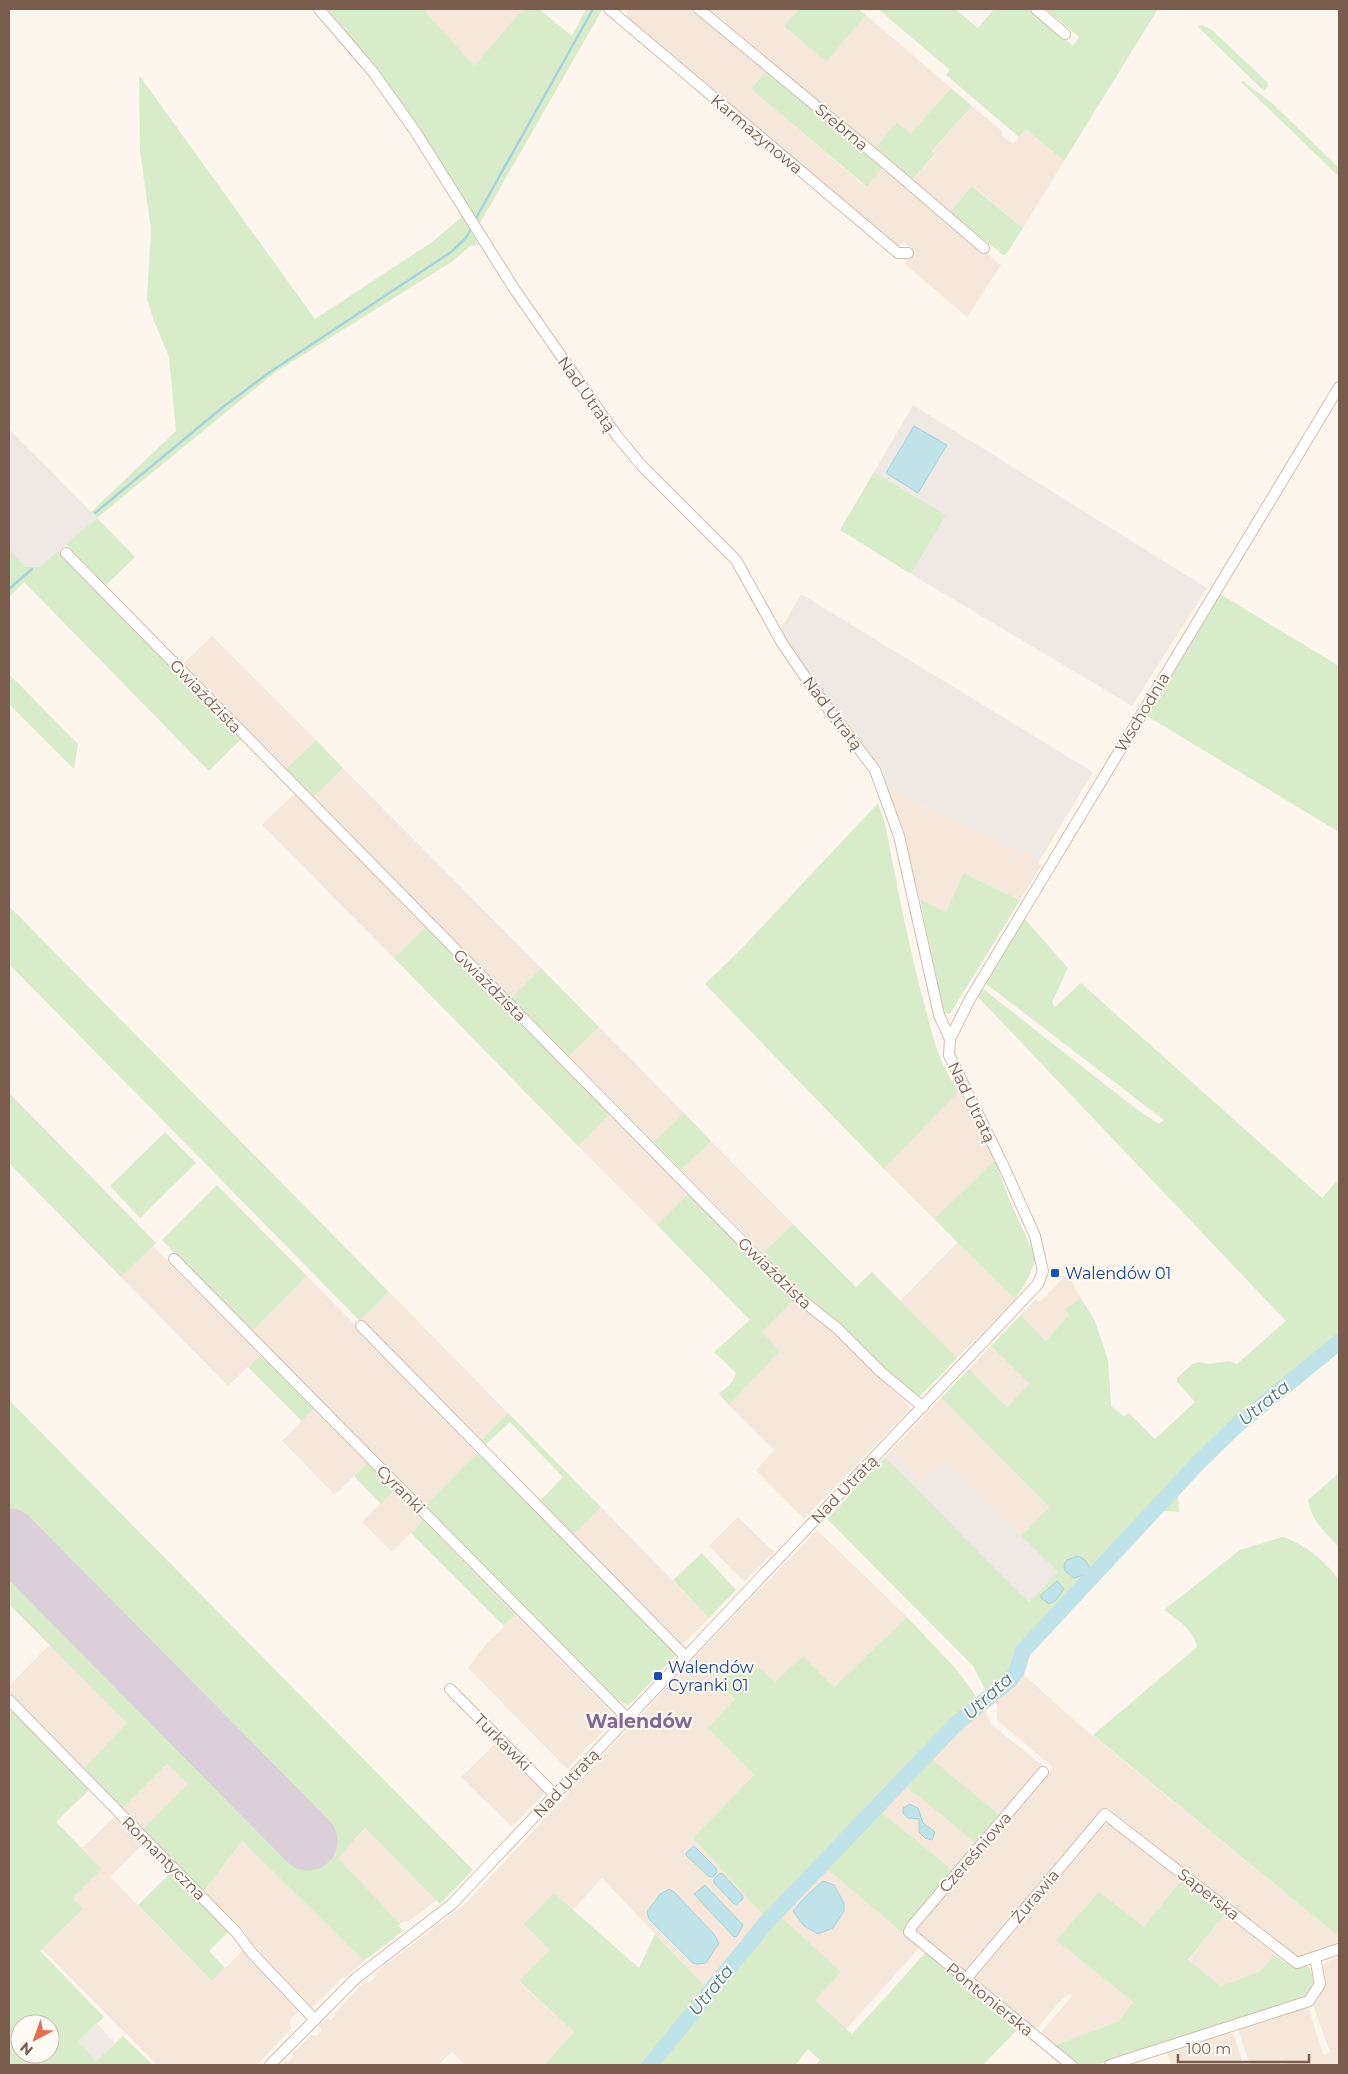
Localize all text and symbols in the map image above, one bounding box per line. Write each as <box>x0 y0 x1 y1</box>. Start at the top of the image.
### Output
street label: Karmazynowa <box>707 91 806 178</box>
street label: Srebrna <box>811 100 872 155</box>
street label: Nad Utratą <box>554 353 619 436</box>
street label: Gwiaździsta <box>166 656 245 737</box>
street label: Wschodnia <box>1111 669 1174 756</box>
street label: Nad Utratą <box>799 673 867 754</box>
street label: Gwiaździsta <box>449 945 530 1026</box>
street label: Nad Utratą <box>944 1059 999 1146</box>
street label: Gwiaździsta <box>734 1234 815 1313</box>
place label: Walendów 01 <box>1065 1264 1171 1283</box>
marker: Walendów 01 <box>1049 1267 1061 1279</box>
water label: Utrata <box>1234 1376 1294 1430</box>
street label: Nad Utratą <box>807 1451 882 1527</box>
street label: Cyranki <box>373 1461 429 1517</box>
place label: Walendów Cyranki 01 <box>668 1658 754 1695</box>
water label: Utrata <box>959 1668 1017 1724</box>
marker: Walendów Cyranki 01 <box>652 1670 664 1682</box>
street label: Turkawki <box>470 1710 535 1775</box>
district label: Walendów <box>586 1710 693 1733</box>
street label: Nad Utratą <box>530 1745 603 1822</box>
street label: Czereśniowa <box>935 1808 1016 1897</box>
street label: Romantyczna <box>118 1813 209 1904</box>
street label: Saperska <box>1174 1864 1243 1924</box>
street label: Żurawia <box>1008 1866 1063 1927</box>
street label: Pontonierska <box>942 1959 1037 2040</box>
water label: Utrata <box>684 1960 738 2020</box>
north arrow <box>10 2014 60 2064</box>
scale bar <box>1178 2032 1309 2064</box>
text: N <box>16 2038 37 2059</box>
text: 100 m <box>1186 2039 1231 2058</box>

